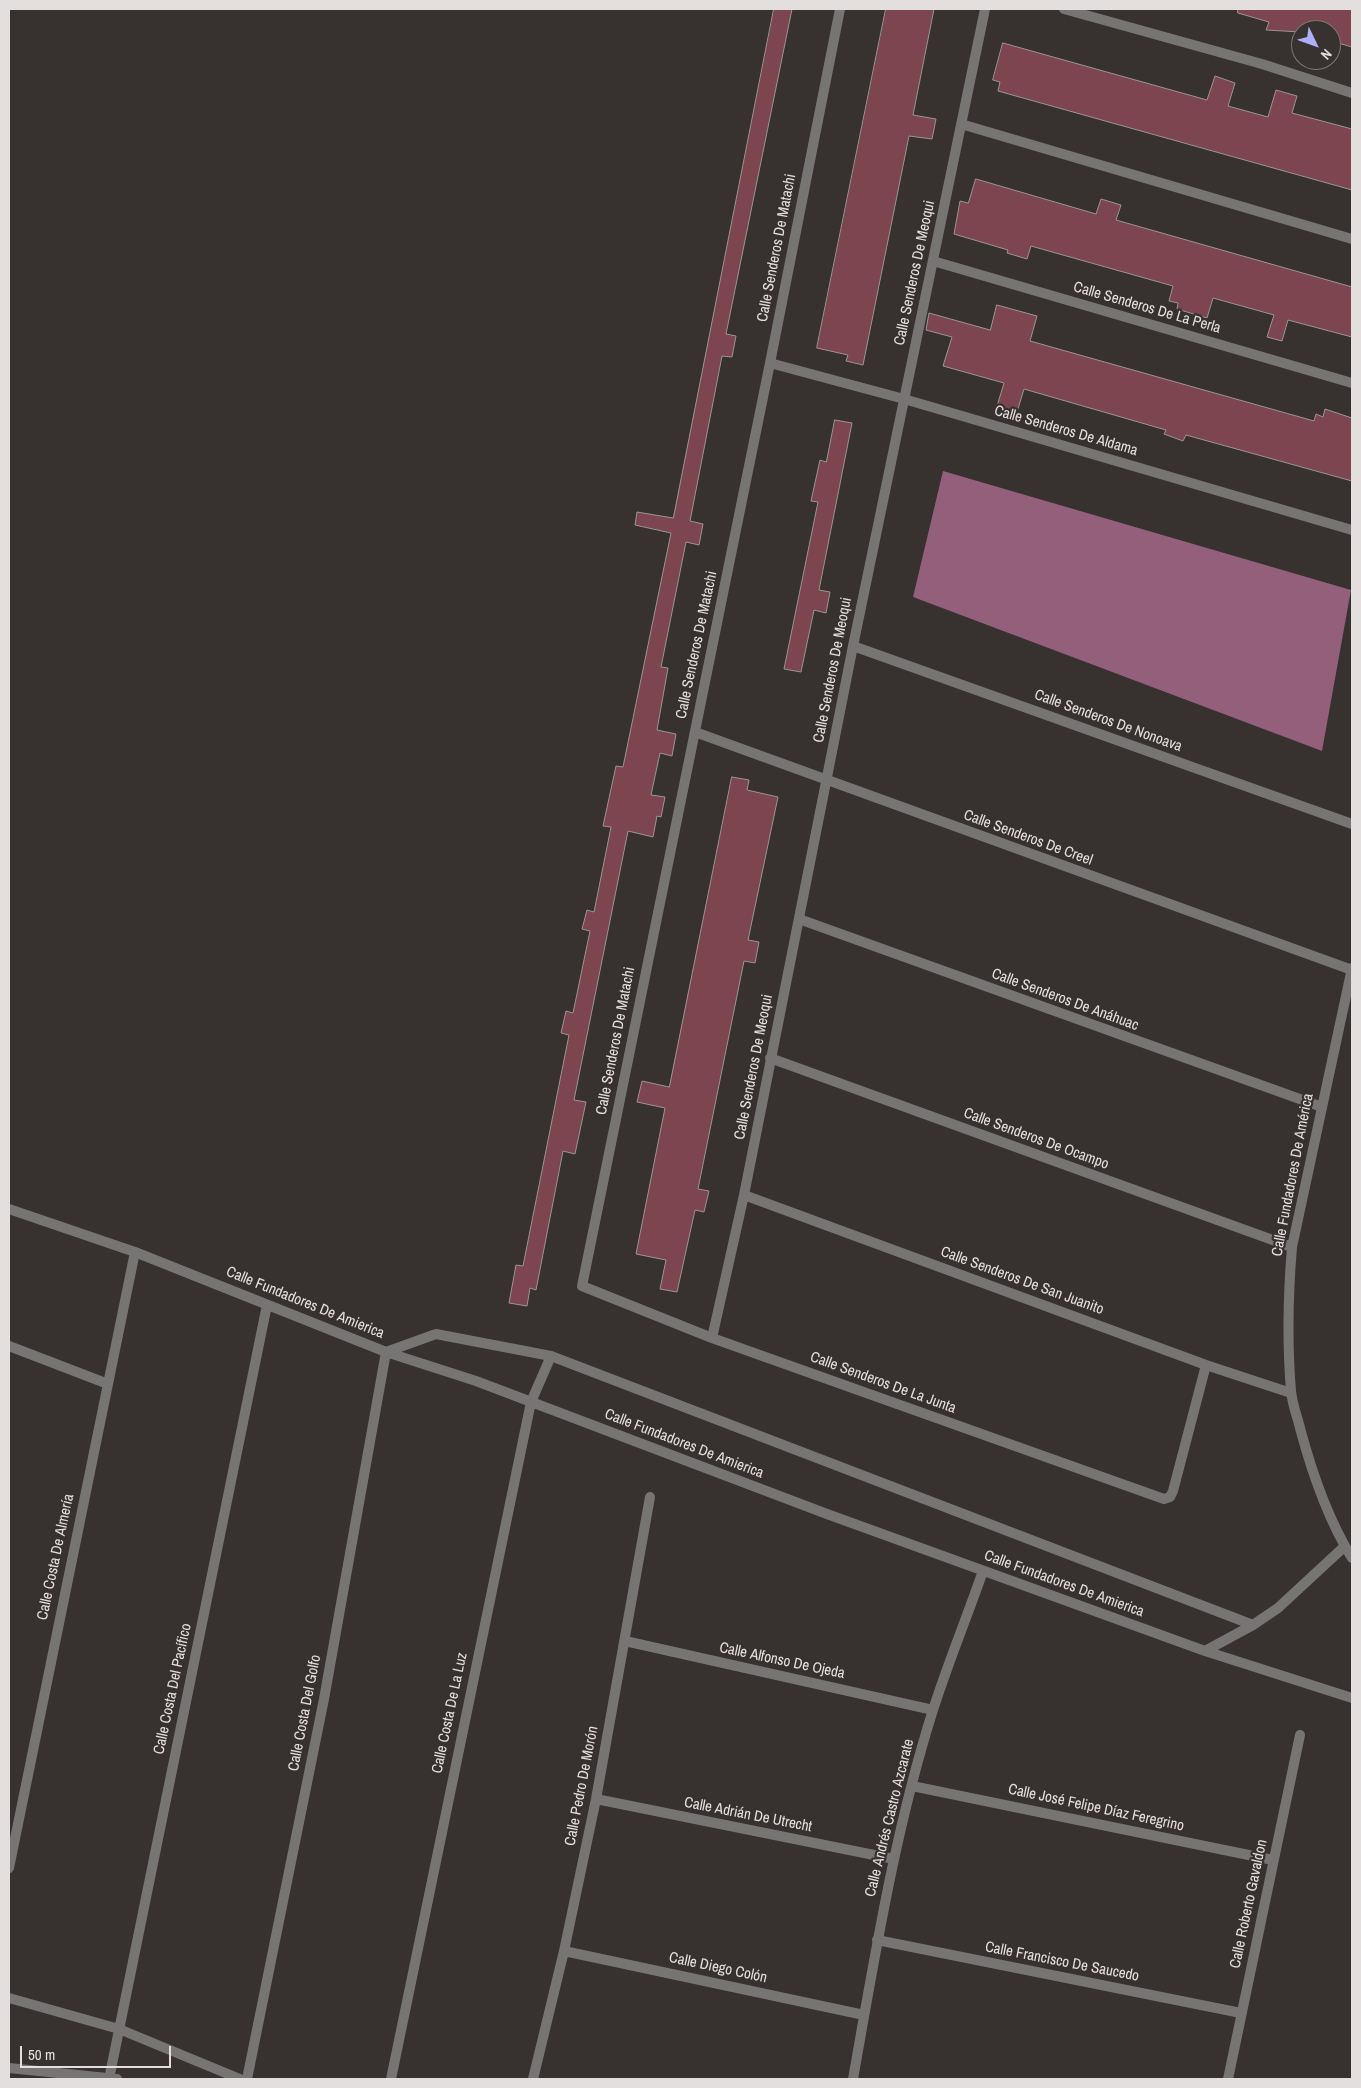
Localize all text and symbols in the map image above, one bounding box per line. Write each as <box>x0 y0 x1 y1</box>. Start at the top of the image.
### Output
north arrow <box>1291 20 1341 70</box>
text: N <box>1317 45 1336 63</box>
street label: Calle Senderos De Matachi <box>754 172 800 324</box>
street label: Calle Senderos De Meoqui <box>891 199 939 347</box>
street label: Calle Senderos De La Perla <box>1071 278 1223 338</box>
street label: Calle Senderos De Aldama <box>992 402 1140 460</box>
street label: Calle Senderos De Matachi <box>673 570 721 720</box>
street label: Calle Senderos De Meoqui <box>810 596 856 744</box>
street label: Calle Senderos De Nonoava <box>1032 686 1184 756</box>
street label: Calle Senderos De Creel <box>961 806 1095 870</box>
street label: Calle Senderos De Matachi <box>593 965 639 1117</box>
street label: Calle Senderos De Anáhuac <box>989 965 1141 1035</box>
street label: Calle Senderos De Meoqui <box>731 993 777 1141</box>
street label: Calle Fundadores De América <box>1268 1092 1318 1258</box>
street label: Calle Senderos De Ocampo <box>961 1104 1111 1174</box>
street label: Calle Senderos De San Juanito <box>938 1243 1106 1319</box>
street label: Calle Fundadores De Amierica <box>223 1263 387 1343</box>
street label: Calle Senderos De La Junta <box>808 1348 958 1418</box>
street label: Calle Fundadores De Amierica <box>602 1405 766 1483</box>
street label: Calle Costa De Almería <box>34 1492 78 1622</box>
street label: Calle Fundadores De Amierica <box>982 1547 1146 1621</box>
street label: Calle Costa Del Pacífico <box>150 1622 196 1756</box>
street label: Calle Alfonso De Ojeda <box>718 1639 846 1683</box>
street label: Calle Costa De La Luz <box>428 1651 472 1775</box>
street label: Calle Costa Del Golfo <box>285 1653 325 1773</box>
street label: Calle Pedro De Morón <box>562 1725 602 1847</box>
street label: Calle Andrés Castro Azcarate <box>862 1737 918 1899</box>
street label: Calle José Felipe Díaz Feregrino <box>1006 1781 1186 1835</box>
street label: Calle Adrián De Utrecht <box>683 1794 813 1836</box>
street label: Calle Roberto Gavaldon <box>1227 1838 1271 1970</box>
street label: Calle Francisco De Saucedo <box>983 1938 1141 1986</box>
street label: Calle Diego Colón <box>667 1949 769 1987</box>
scale bar <box>22 2036 174 2068</box>
text: 50 m <box>28 2044 55 2065</box>

